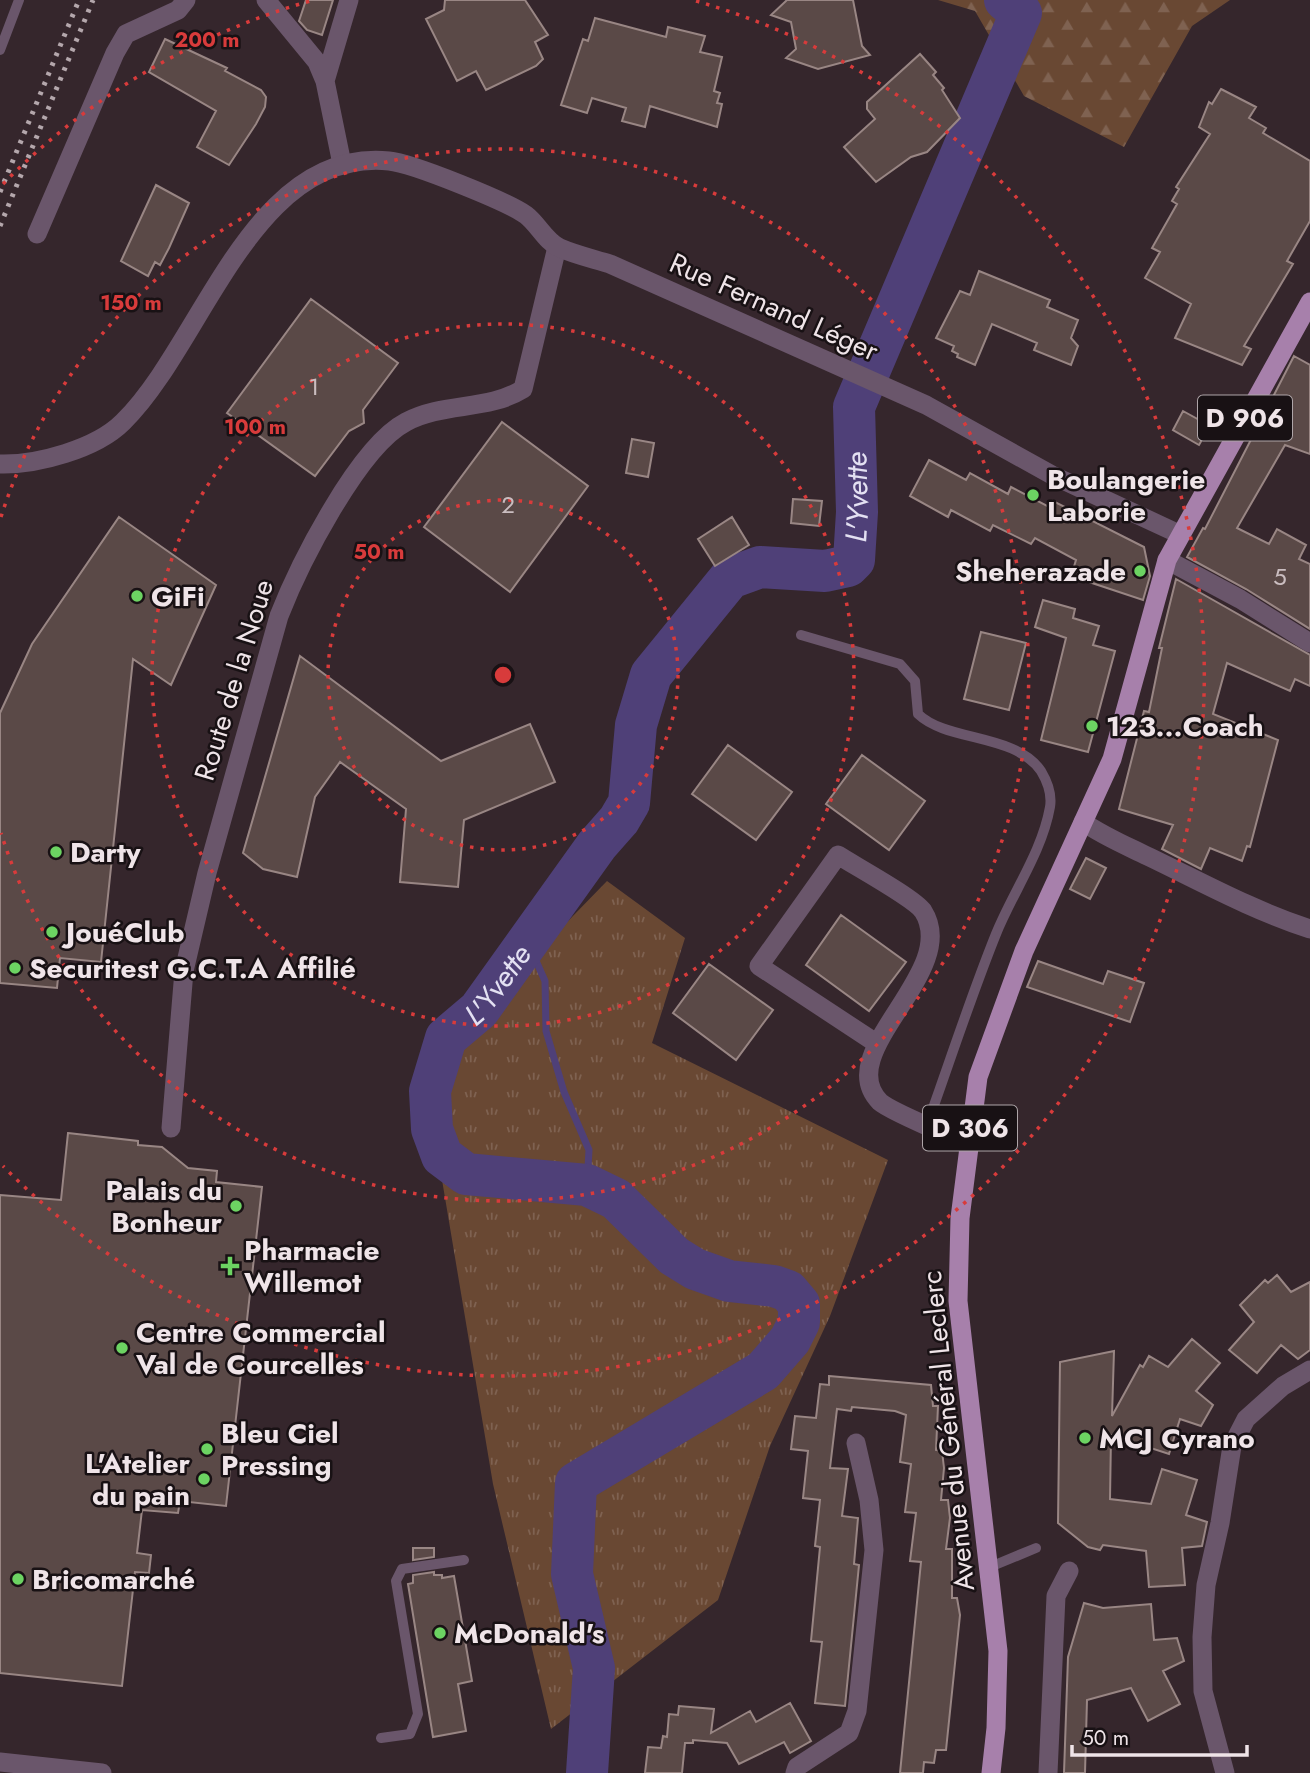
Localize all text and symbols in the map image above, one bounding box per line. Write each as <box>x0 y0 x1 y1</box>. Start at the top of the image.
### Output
text: 200 m <box>174 25 240 55</box>
street label: Rue Fernand Léger <box>663 243 885 372</box>
text: 150 m <box>100 288 162 318</box>
house number: 1 <box>309 369 319 404</box>
road number: D 906 <box>1198 396 1292 440</box>
text: 100 m <box>224 412 286 442</box>
water label: L'Yvette <box>834 451 879 544</box>
place label: Boulangerie Laborie <box>1047 459 1205 532</box>
house number: 2 <box>501 487 515 522</box>
marker: Boulangerie Laborie <box>1025 487 1041 503</box>
text: 50 m <box>354 537 404 567</box>
place label: Sheherazade <box>955 551 1126 592</box>
house number: 5 <box>1273 559 1287 594</box>
marker: Sheherazade <box>1132 563 1148 579</box>
street label: Route de la Noue <box>184 574 284 786</box>
place label: GiFi <box>151 576 205 617</box>
marker: GiFi <box>129 588 145 604</box>
centre of rings <box>491 663 515 687</box>
place label: 123...Coach <box>1106 706 1264 747</box>
marker: 123...Coach <box>1084 718 1100 734</box>
place label: Darty <box>70 832 141 873</box>
marker: Darty <box>48 844 64 860</box>
place label: JouéClub <box>61 912 184 953</box>
marker: JouéClub <box>44 924 60 940</box>
water label: L'Yvette <box>455 935 541 1035</box>
place label: Securitest G.C.T.A Affilié <box>29 948 356 989</box>
marker: Securitest G.C.T.A Affilié <box>7 960 23 976</box>
road number: D 306 <box>923 1106 1017 1150</box>
place label: Palais du Bonheur <box>105 1170 222 1243</box>
marker: Palais du Bonheur <box>228 1198 244 1214</box>
place label: Pharmacie Willemot <box>244 1230 380 1303</box>
marker: Pharmacie Willemot <box>222 1258 238 1274</box>
street label: Avenue du Général Leclerc <box>911 1269 985 1593</box>
place label: Centre Commercial Val de Courcelles <box>135 1312 386 1385</box>
marker: Centre Commercial Val de Courcelles <box>114 1340 130 1356</box>
place label: Bleu Ciel Pressing <box>221 1413 339 1486</box>
place label: MCJ Cyrano <box>1099 1418 1255 1459</box>
marker: MCJ Cyrano <box>1077 1430 1093 1446</box>
marker: Bleu Ciel Pressing <box>199 1441 215 1457</box>
place label: L'Atelier du pain <box>85 1443 190 1516</box>
marker: L'Atelier du pain <box>196 1471 212 1487</box>
place label: Bricomarché <box>32 1559 195 1600</box>
marker: Bricomarché <box>10 1571 26 1587</box>
place label: McDonald's <box>454 1613 605 1654</box>
marker: McDonald's <box>432 1625 448 1641</box>
scale bar <box>1072 1714 1247 1758</box>
text: 50 m <box>1082 1723 1129 1753</box>

